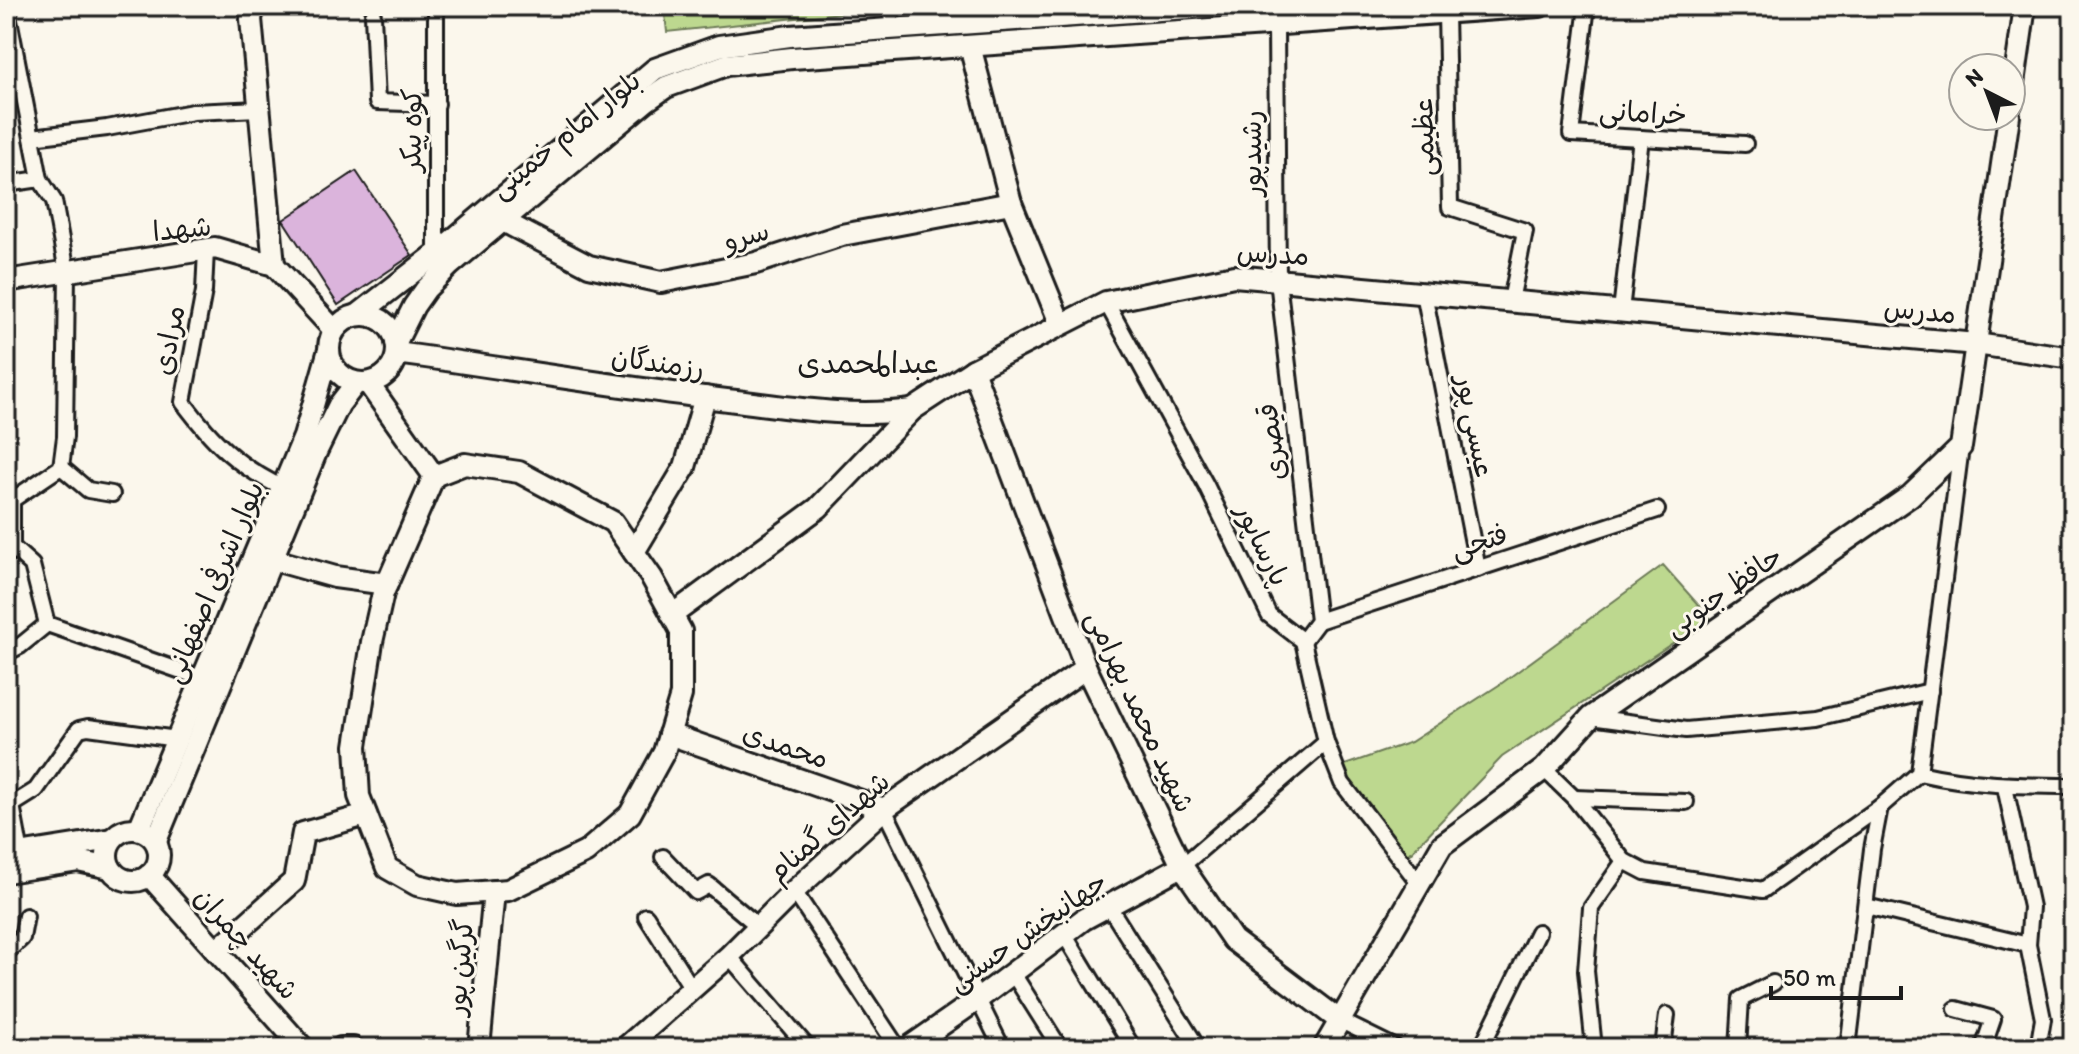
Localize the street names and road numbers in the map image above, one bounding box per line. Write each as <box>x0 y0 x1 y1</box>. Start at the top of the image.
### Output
street label: بلوار امام خمینی <box>483 63 650 209</box>
street label: کوه پیکر <box>393 88 431 174</box>
street label: خرامانی <box>1598 93 1688 132</box>
street label: عظیمی <box>1405 97 1442 177</box>
street label: رشیدپور <box>1234 110 1270 198</box>
street label: شهدا <box>151 208 213 248</box>
street label: سرو <box>718 213 773 259</box>
street label: مدرس <box>1236 234 1310 272</box>
street label: مدرس <box>1882 290 1958 330</box>
street label: مرادی <box>145 302 191 378</box>
street label: رزمندگان <box>609 339 707 385</box>
street label: عیسی پور <box>1447 370 1503 480</box>
street label: قیصری <box>1249 401 1293 483</box>
street label: بلوار اشرفی اصفهانی <box>155 476 272 688</box>
street label: پارساپور <box>1226 496 1298 592</box>
street label: فتحی <box>1446 516 1512 567</box>
street label: حافظ جنوبی <box>1657 538 1790 646</box>
street label: شهید محمد بهرامی <box>1078 604 1203 818</box>
street label: محمدی <box>739 714 833 776</box>
street label: شهدای گمنام <box>760 764 899 892</box>
street label: جهانبخش حسنی <box>941 864 1114 999</box>
street label: شهید چمران <box>187 880 306 1007</box>
street label: گرگین پور <box>438 917 482 1019</box>

